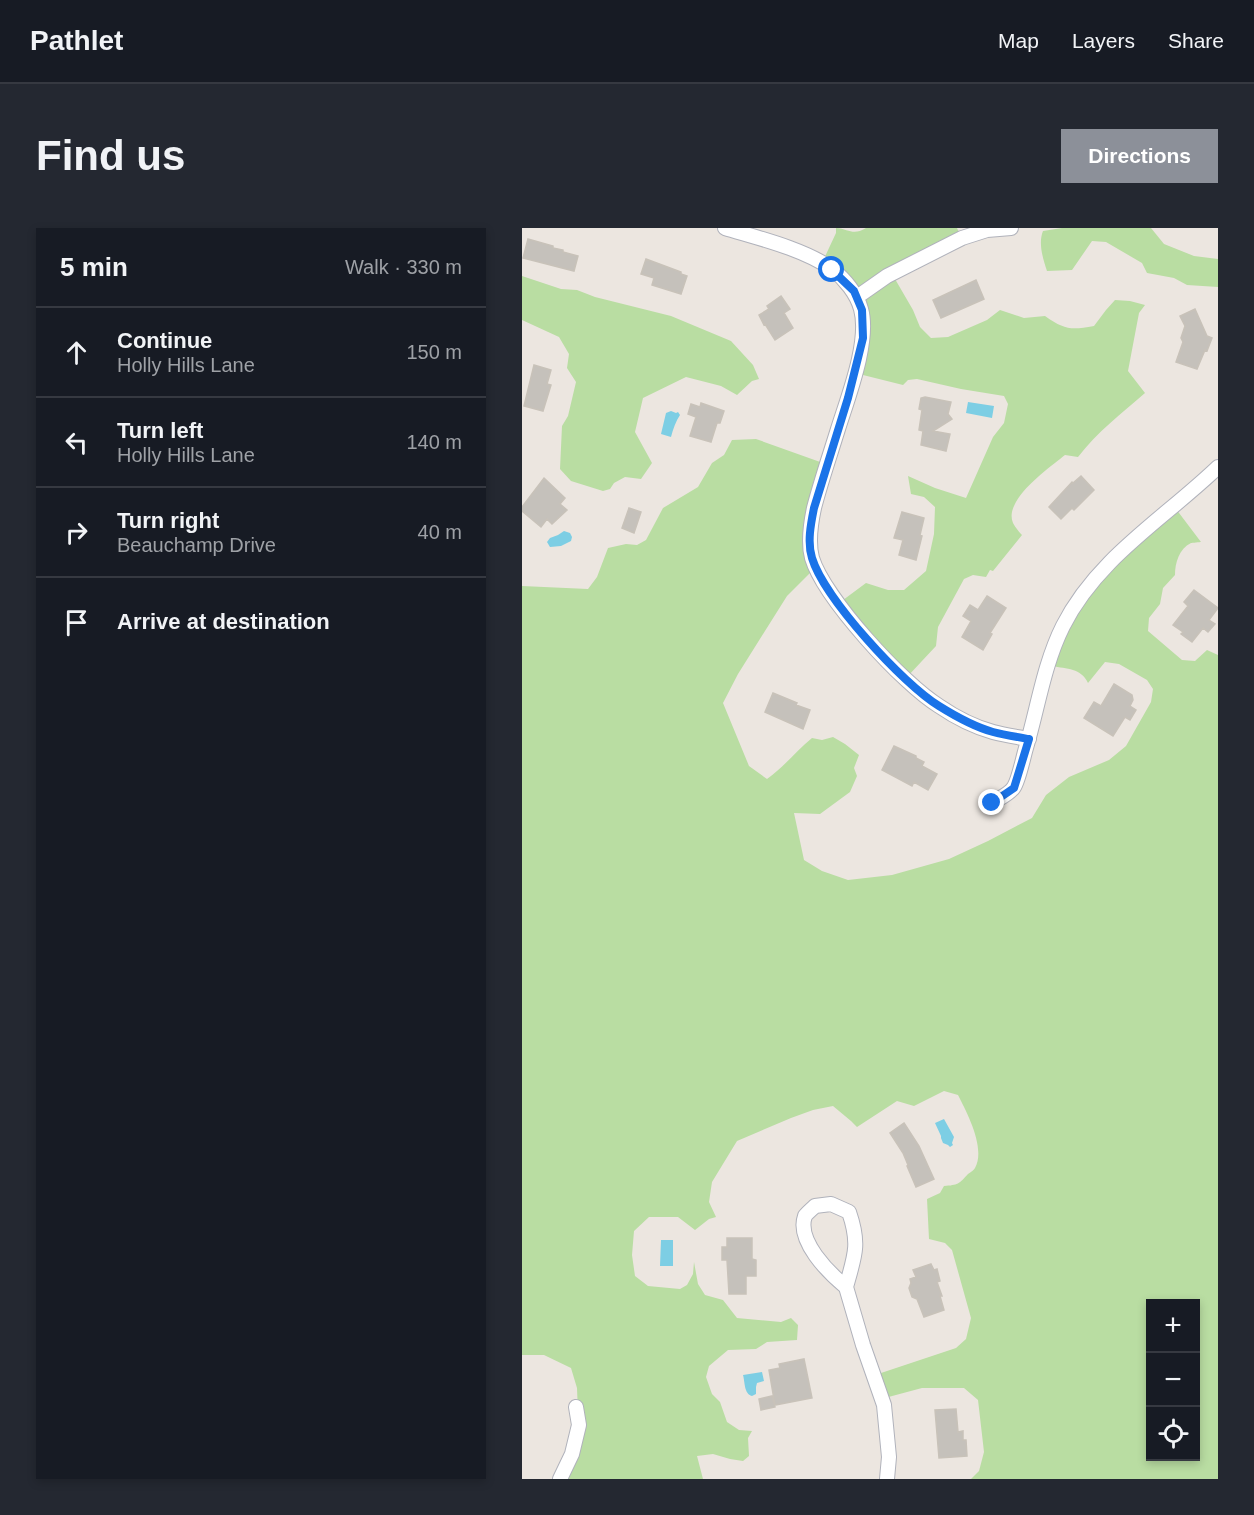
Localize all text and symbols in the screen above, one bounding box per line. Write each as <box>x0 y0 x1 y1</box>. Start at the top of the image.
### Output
text: Pathlet <box>30 25 123 56</box>
text: Map <box>998 29 1039 52</box>
text: Layers <box>1072 29 1135 52</box>
text: Share <box>1168 29 1224 52</box>
button: Directions <box>1061 129 1218 183</box>
text: Find us <box>36 132 185 179</box>
text: 5 min <box>60 252 128 282</box>
text: Walk · 330 m <box>345 256 462 278</box>
route start <box>818 256 844 282</box>
text: Continue <box>117 328 212 353</box>
icon: ahead <box>60 336 93 369</box>
text: 150 m <box>406 341 462 363</box>
text: Holly Hills Lane <box>117 354 255 376</box>
text: Turn left <box>117 418 203 443</box>
icon: left <box>60 426 93 459</box>
text: 140 m <box>406 431 462 453</box>
text: Holly Hills Lane <box>117 444 255 466</box>
text: Turn right <box>117 508 219 533</box>
icon: right <box>60 516 93 549</box>
text: 40 m <box>418 521 462 543</box>
text: Beauchamp Drive <box>117 534 276 556</box>
icon: arrive <box>60 606 93 639</box>
text: Arrive at destination <box>117 609 330 634</box>
route end <box>978 789 1004 815</box>
map controls <box>1146 1299 1200 1461</box>
button: + <box>1146 1299 1200 1353</box>
button: − <box>1146 1353 1200 1407</box>
button: locate <box>1146 1407 1200 1461</box>

